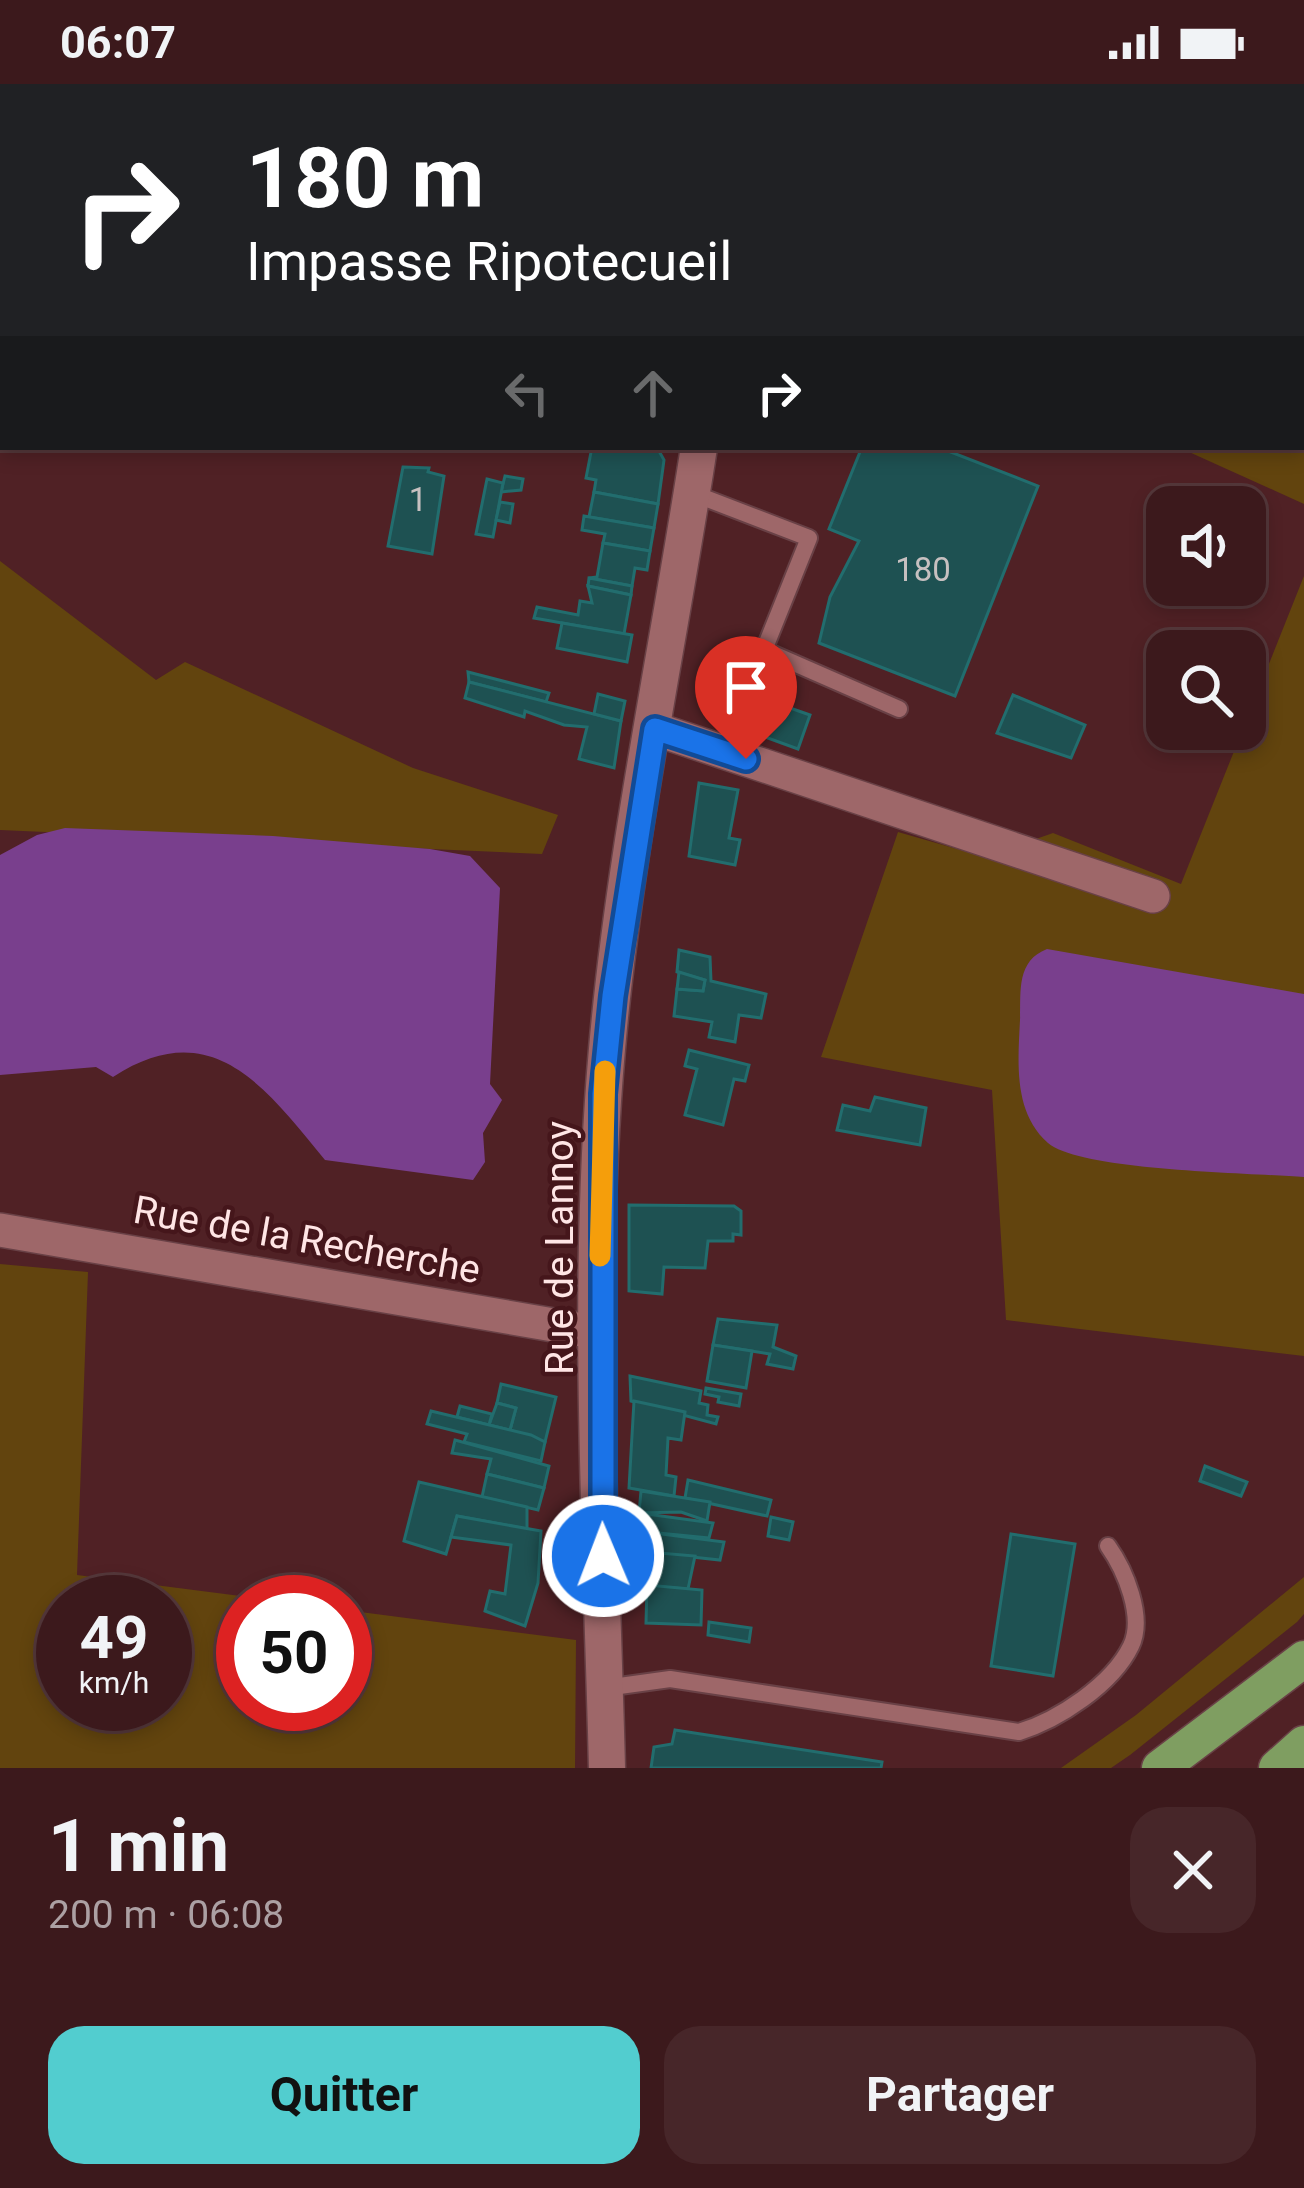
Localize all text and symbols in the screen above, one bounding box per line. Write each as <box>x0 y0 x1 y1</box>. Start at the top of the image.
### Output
text: 06:07 <box>60 16 176 69</box>
text: 180 m <box>246 129 484 228</box>
icon: right <box>48 132 204 288</box>
text: Impasse Ripotecueil <box>246 230 732 293</box>
icon: left <box>494 360 560 426</box>
icon: ahead <box>620 360 686 426</box>
icon: right <box>746 360 812 426</box>
house number: 1 <box>409 480 427 519</box>
map controls <box>1146 486 1266 750</box>
button: sound <box>1146 486 1266 606</box>
house number: 180 <box>895 550 951 589</box>
button: search <box>1146 630 1266 750</box>
pin <box>695 636 797 759</box>
icon: arrive <box>713 654 779 720</box>
street label: Rue de Lannoy <box>537 1121 583 1375</box>
street label: Rue de la Recherche <box>130 1187 484 1293</box>
position arrow <box>540 1493 666 1619</box>
speed limit sign: 50 <box>216 1575 372 1731</box>
text: 49 <box>80 1602 148 1673</box>
text: km/h <box>79 1665 149 1700</box>
text: 1 min <box>48 1804 229 1889</box>
button: close <box>1130 1807 1256 1933</box>
text: 200 m · 06:08 <box>48 1892 284 1938</box>
button: Quitter <box>48 2026 640 2164</box>
button: Partager <box>664 2026 1256 2164</box>

